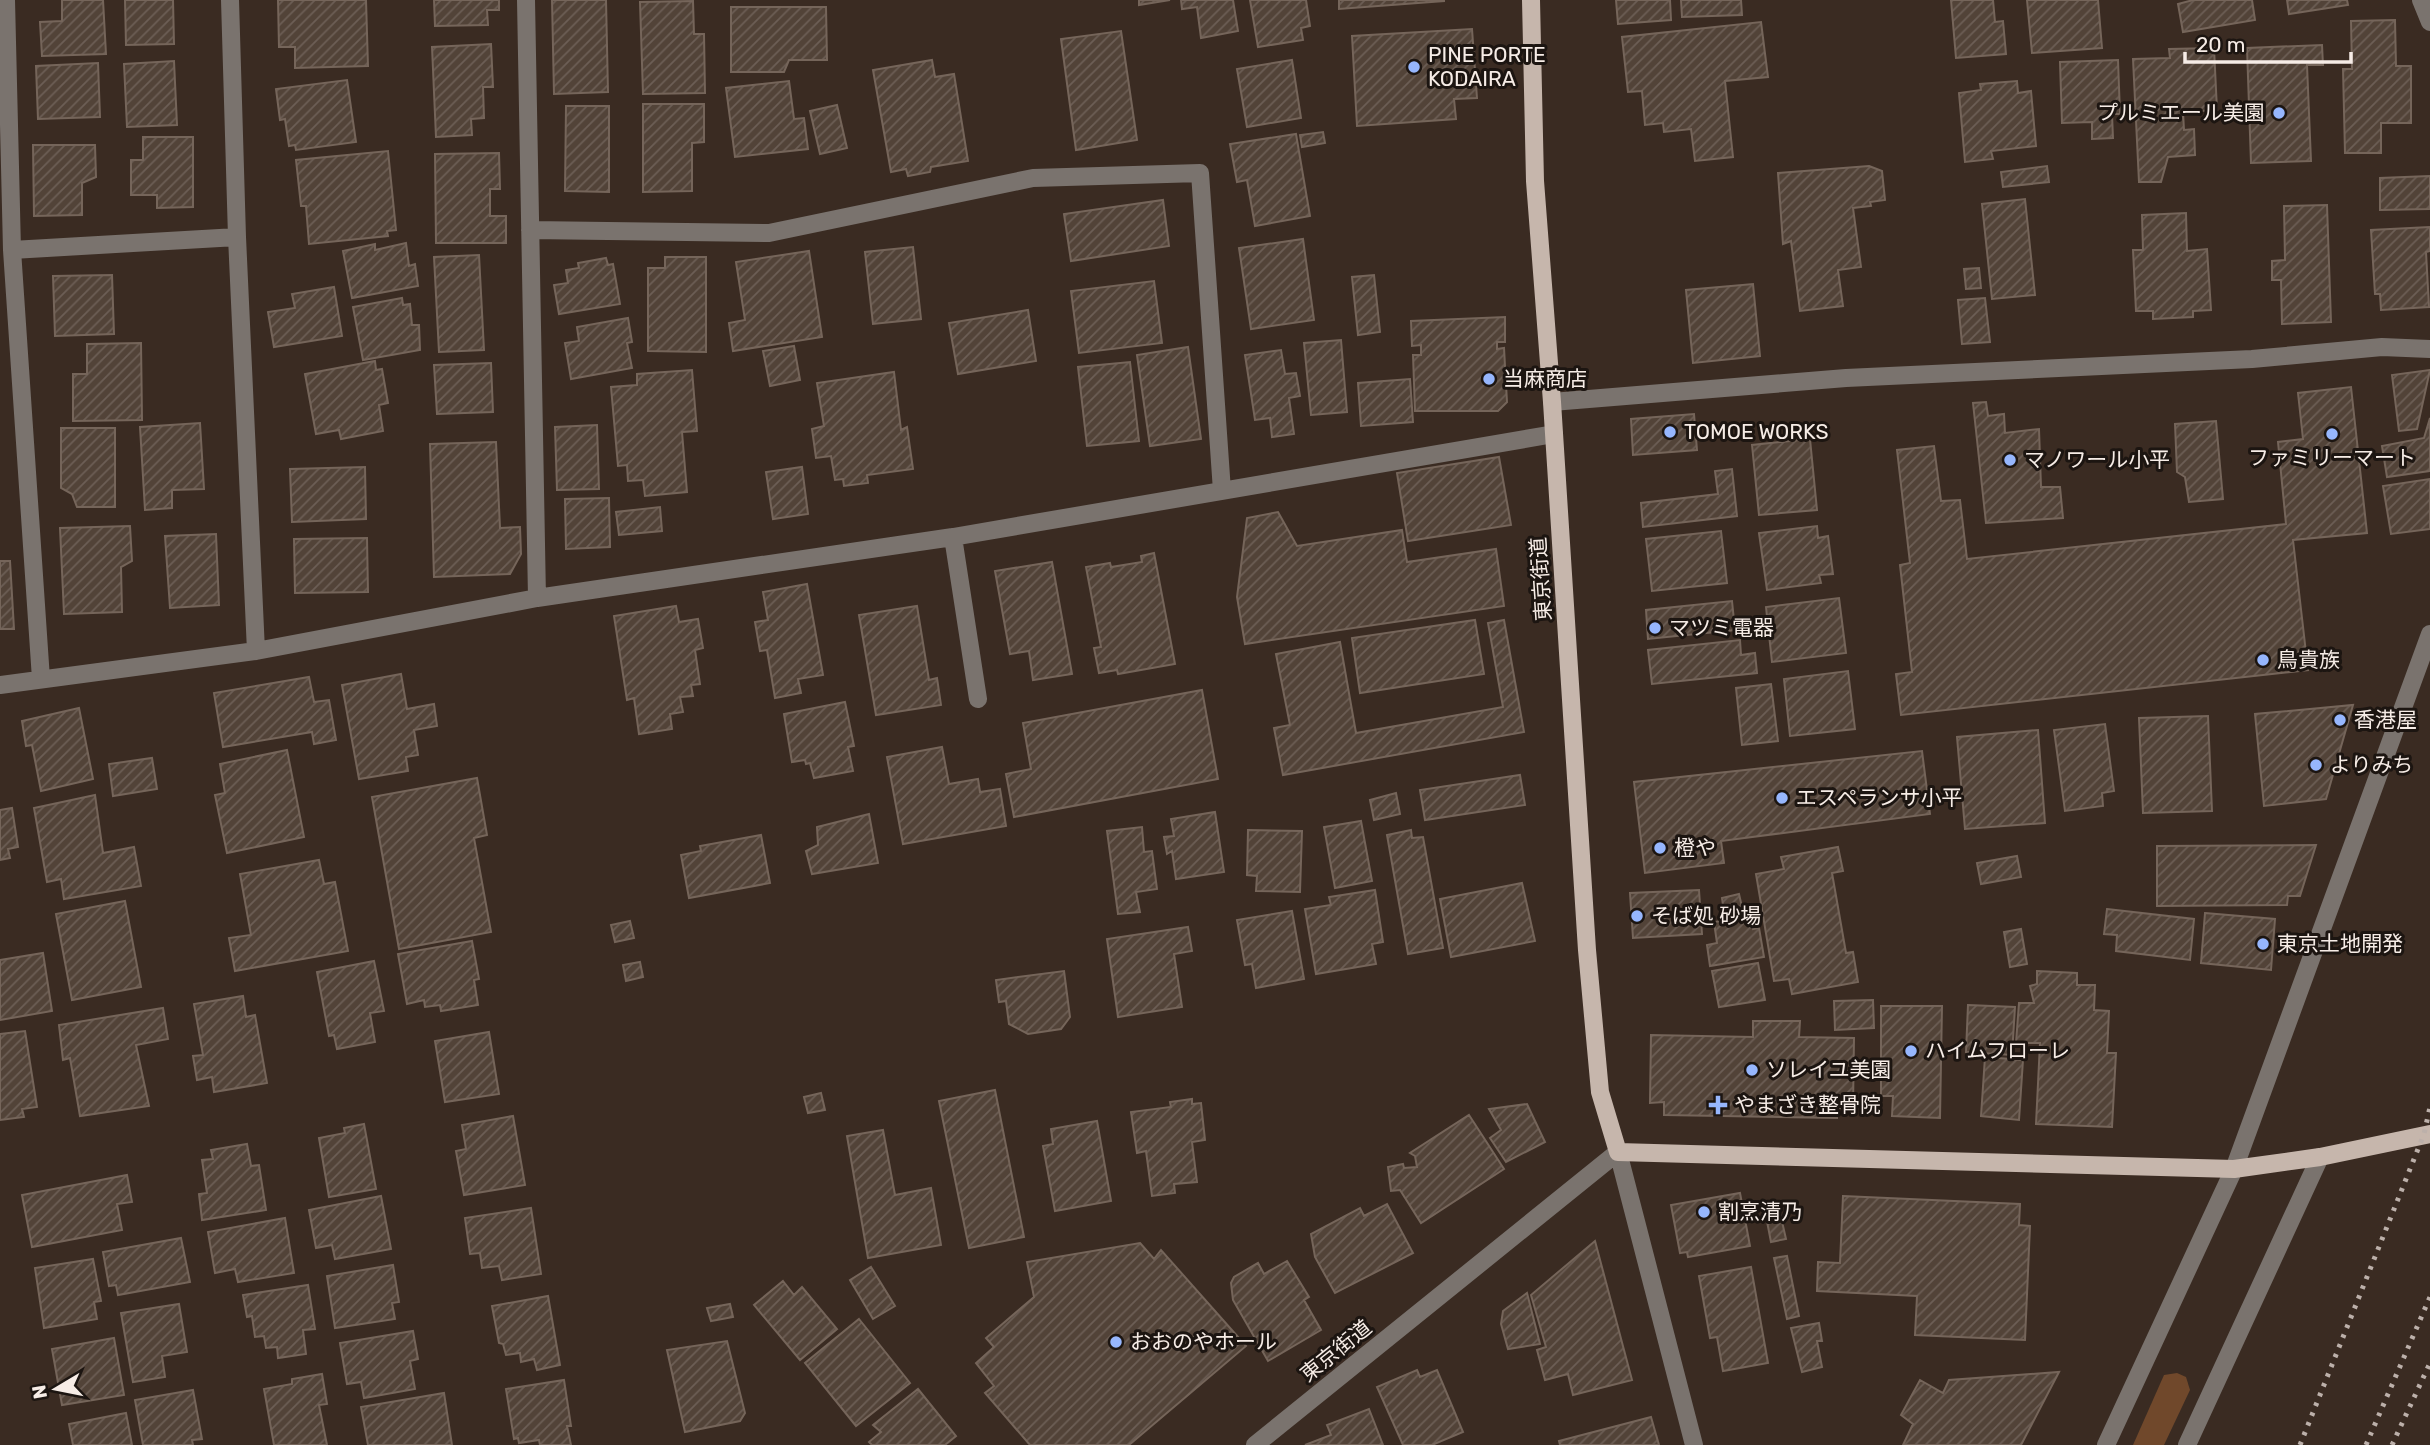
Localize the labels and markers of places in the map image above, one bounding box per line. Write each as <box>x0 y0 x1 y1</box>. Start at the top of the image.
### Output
place label: PINE PORTE KODAIRA <box>1428 42 1546 91</box>
marker: PINE PORTE KODAIRA <box>1406 59 1422 75</box>
place label: プルミエール美園 <box>2097 100 2265 125</box>
marker: プルミエール美園 <box>2271 105 2287 121</box>
place label: 当麻商店 <box>1503 366 1587 391</box>
marker: 当麻商店 <box>1481 371 1497 387</box>
place label: TOMOE WORKS <box>1684 419 1828 444</box>
marker: TOMOE WORKS <box>1662 424 1678 440</box>
marker: ファミリーマート <box>2324 426 2340 442</box>
place label: ファミリーマート <box>2248 445 2416 470</box>
place label: マノワール小平 <box>2024 447 2170 472</box>
marker: マノワール小平 <box>2002 452 2018 468</box>
place label: マツミ電器 <box>1669 615 1774 640</box>
marker: マツミ電器 <box>1647 620 1663 636</box>
place label: 鳥貴族 <box>2277 647 2340 672</box>
marker: 鳥貴族 <box>2255 652 2271 668</box>
place label: 香港屋 <box>2354 707 2417 732</box>
marker: 香港屋 <box>2332 712 2348 728</box>
place label: よりみち <box>2330 752 2414 777</box>
marker: よりみち <box>2308 757 2324 773</box>
place label: エスペランサ小平 <box>1796 785 1963 810</box>
marker: エスペランサ小平 <box>1774 790 1790 806</box>
place label: 橙や <box>1674 835 1716 860</box>
marker: 橙や <box>1652 840 1668 856</box>
place label: そば処 砂場 <box>1651 903 1761 928</box>
marker: そば処 砂場 <box>1629 908 1645 924</box>
place label: 東京土地開発 <box>2277 931 2403 956</box>
marker: 東京土地開発 <box>2255 936 2271 952</box>
place label: ハイムフローレ <box>1925 1038 2070 1063</box>
marker: ハイムフローレ <box>1903 1043 1919 1059</box>
place label: ソレイユ美園 <box>1766 1057 1892 1082</box>
marker: ソレイユ美園 <box>1744 1062 1760 1078</box>
place label: やまざき整骨院 <box>1734 1092 1881 1117</box>
marker: やまざき整骨院 <box>1708 1095 1728 1115</box>
place label: 割烹清乃 <box>1718 1199 1802 1224</box>
marker: 割烹清乃 <box>1696 1204 1712 1220</box>
place label: おおのやホール <box>1130 1329 1277 1354</box>
marker: おおのやホール <box>1108 1334 1124 1350</box>

